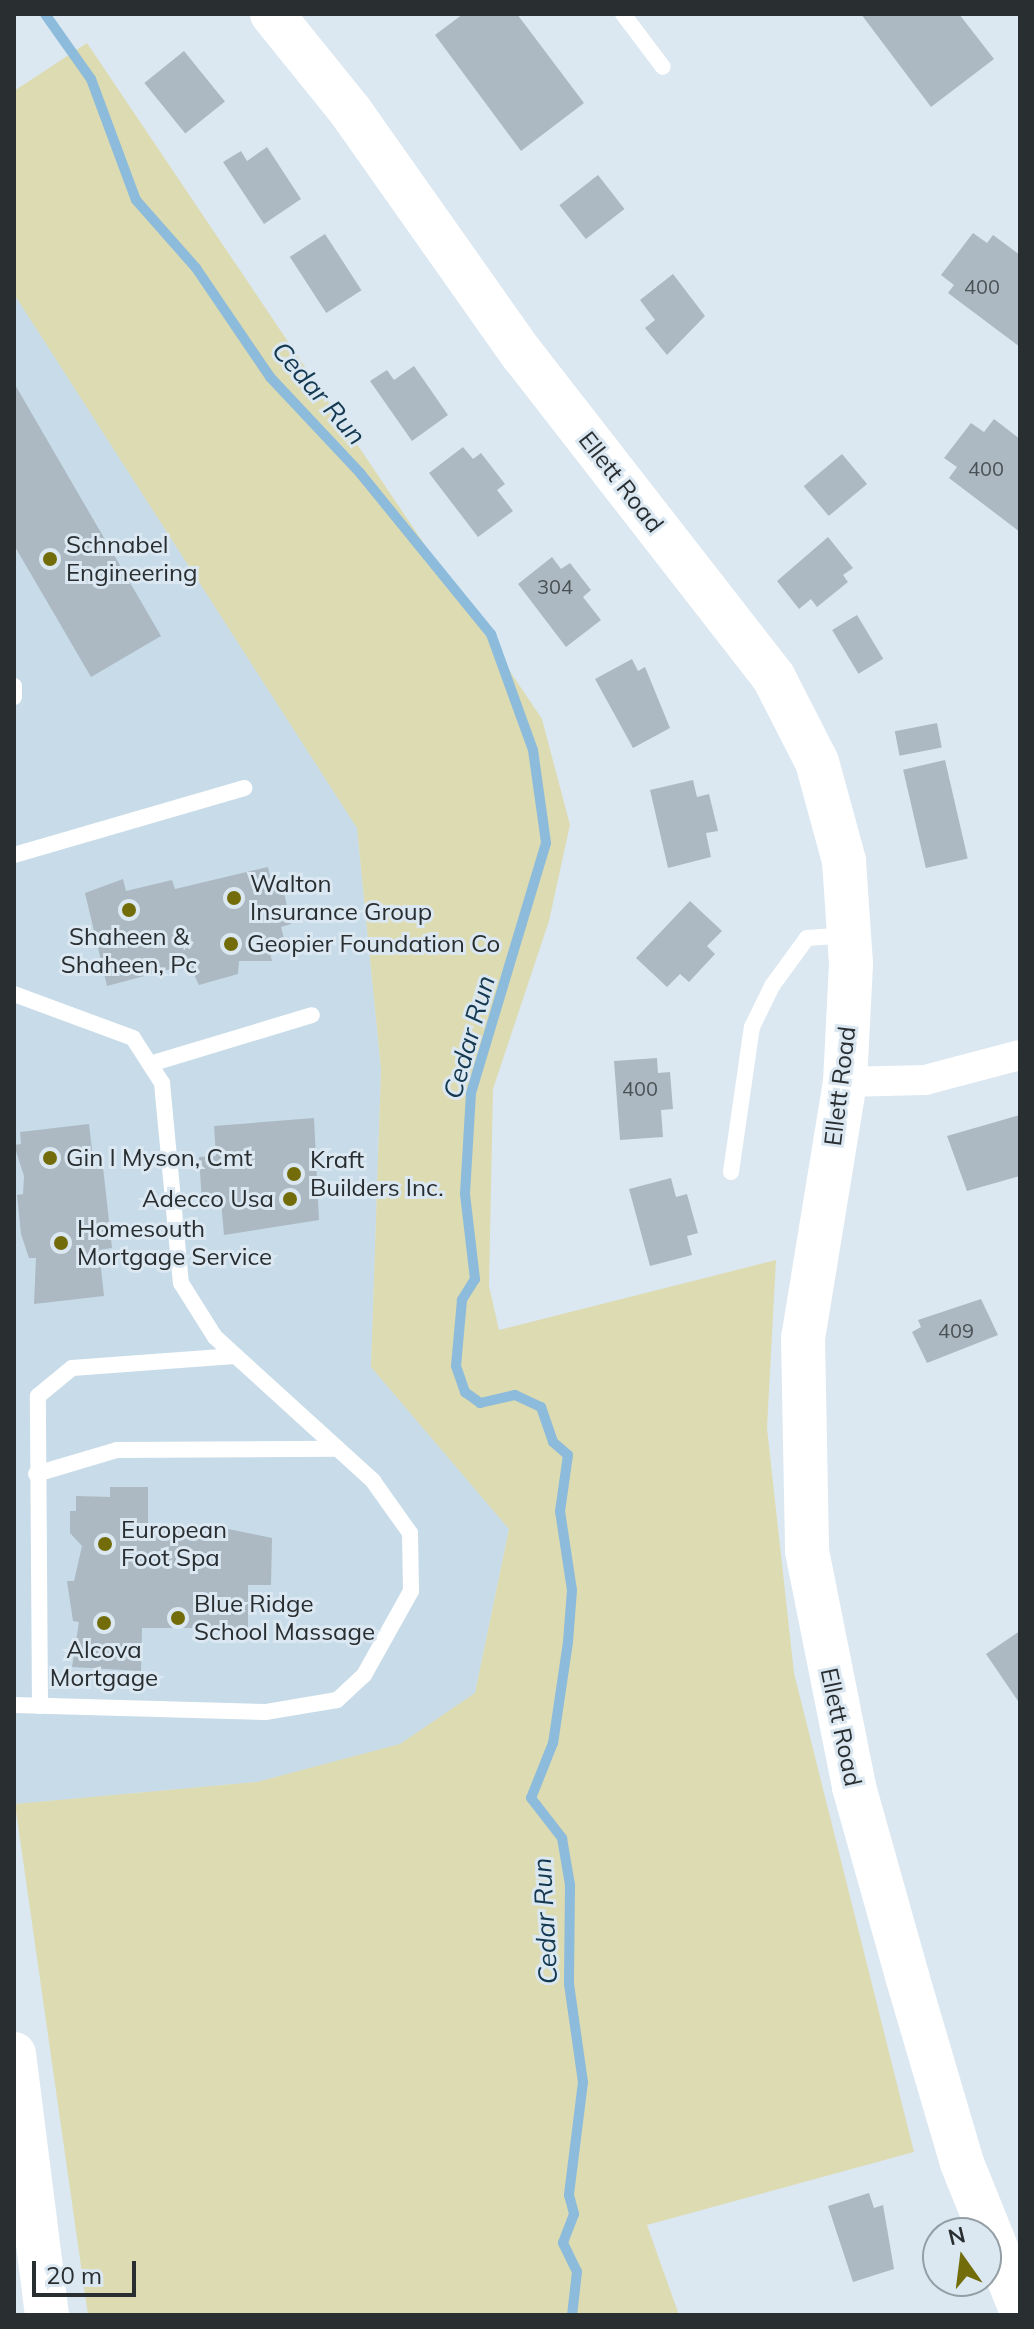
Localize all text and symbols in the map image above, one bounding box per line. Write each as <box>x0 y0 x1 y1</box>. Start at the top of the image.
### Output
house number: 400 <box>964 274 1000 298</box>
water label: Cedar Run <box>266 335 372 451</box>
street label: Ellett Road <box>573 426 669 538</box>
house number: 400 <box>968 456 1004 480</box>
place label: Schnabel Engineering <box>66 531 197 587</box>
marker: Schnabel Engineering <box>41 550 59 568</box>
house number: 304 <box>537 574 573 598</box>
place label: Walton Insurance Group <box>250 870 432 926</box>
marker: Walton Insurance Group <box>225 889 243 907</box>
marker: Shaheen & Shaheen, Pc <box>120 901 138 919</box>
place label: Shaheen & Shaheen, Pc <box>61 923 197 979</box>
place label: Geopier Foundation Co <box>247 930 500 958</box>
marker: Geopier Foundation Co <box>222 935 240 953</box>
water label: Cedar Run <box>437 972 501 1102</box>
street label: Ellett Road <box>818 1025 862 1147</box>
house number: 400 <box>622 1076 658 1100</box>
place label: Gin I Myson, Cmt <box>66 1144 252 1172</box>
place label: Kraft Builders Inc. <box>310 1146 444 1202</box>
marker: Gin I Myson, Cmt <box>41 1149 59 1167</box>
marker: Kraft Builders Inc. <box>285 1165 303 1183</box>
place label: Adecco Usa <box>142 1185 274 1213</box>
marker: Adecco Usa <box>281 1190 299 1208</box>
place label: Homesouth Mortgage Service <box>77 1215 272 1271</box>
marker: Homesouth Mortgage Service <box>52 1234 70 1252</box>
house number: 409 <box>938 1318 974 1342</box>
place label: European Foot Spa <box>121 1516 227 1572</box>
marker: European Foot Spa <box>96 1535 114 1553</box>
place label: Blue Ridge School Massage <box>194 1590 375 1646</box>
marker: Blue Ridge School Massage <box>169 1609 187 1627</box>
marker: Alcova Mortgage <box>95 1614 113 1632</box>
place label: Alcova Mortgage <box>50 1636 158 1692</box>
street label: Ellett Road <box>814 1665 868 1789</box>
water label: Cedar Run <box>526 1857 564 1985</box>
north arrow <box>922 2217 1002 2297</box>
text: N <box>945 2220 968 2251</box>
scale bar <box>36 2245 140 2295</box>
text: 20 m <box>46 2260 102 2290</box>

